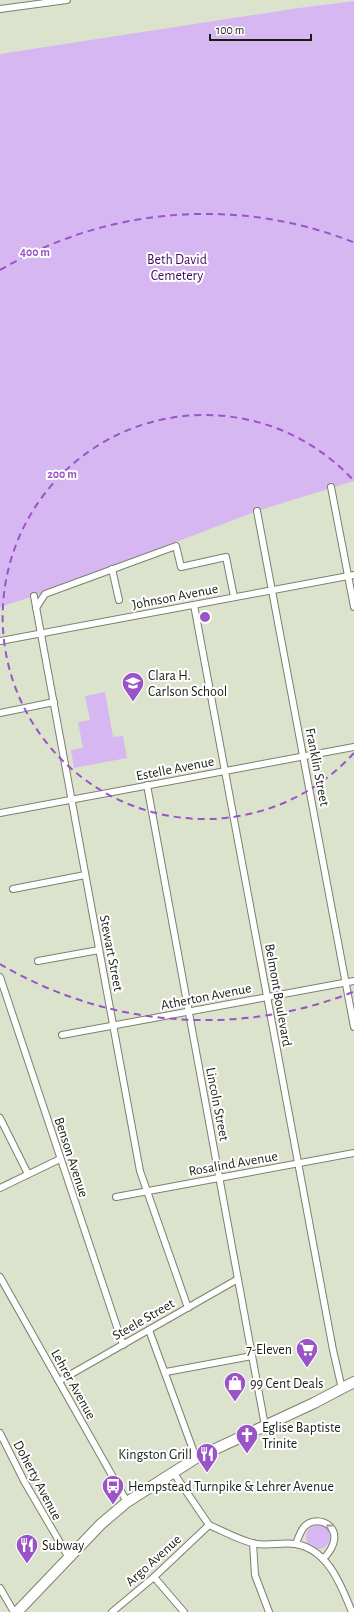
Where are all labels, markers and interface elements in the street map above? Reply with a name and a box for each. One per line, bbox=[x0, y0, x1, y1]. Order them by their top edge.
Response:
scale bar bbox=[210, 16, 311, 42]
text: 100 m bbox=[216, 24, 244, 36]
text: 400 m bbox=[20, 246, 50, 258]
park label: Beth David Cemetery bbox=[147, 253, 207, 283]
text: 200 m bbox=[47, 468, 77, 480]
street label: Johnson Avenue bbox=[131, 582, 220, 612]
centre of rings bbox=[198, 610, 212, 624]
place label: Clara H. Carlson School bbox=[148, 669, 227, 699]
school or university icon: Clara H. Carlson School bbox=[120, 670, 146, 703]
street label: Franklin Street bbox=[303, 727, 332, 808]
street label: Estelle Avenue bbox=[135, 755, 215, 783]
street label: Stewart Street bbox=[97, 914, 125, 993]
street label: Belmont Boulevard bbox=[262, 943, 294, 1048]
street label: Atherton Avenue bbox=[160, 981, 253, 1013]
street label: Lincoln Street bbox=[203, 1066, 231, 1143]
street label: Benson Avenue bbox=[52, 1116, 91, 1199]
street label: Rosalind Avenue bbox=[188, 1149, 279, 1179]
street label: Steele Street bbox=[110, 1296, 177, 1343]
supermarket icon: 7-Eleven bbox=[294, 1336, 320, 1369]
place label: 7-Eleven bbox=[246, 1343, 292, 1357]
street label: Lehrer Avenue bbox=[48, 1347, 98, 1422]
shop icon: 99 Cent Deals bbox=[222, 1370, 248, 1403]
place label: 99 Cent Deals bbox=[250, 1377, 324, 1391]
place label: Eglise Baptiste Trinite bbox=[262, 1421, 341, 1451]
church icon: Eglise Baptiste Trinite bbox=[234, 1422, 260, 1455]
street label: Doherty Avenue bbox=[10, 1438, 64, 1522]
restaurant icon: Kingston Grill bbox=[194, 1441, 220, 1474]
place label: Kingston Grill bbox=[118, 1448, 192, 1462]
bus stop icon: Hempstead Turnpike & Lehrer Avenue bbox=[100, 1473, 126, 1506]
place label: Hempstead Turnpike & Lehrer Avenue bbox=[128, 1480, 334, 1494]
one-way arrow bbox=[326, 1525, 334, 1532]
restaurant icon: Subway bbox=[14, 1532, 40, 1565]
street label: Argo Avenue bbox=[123, 1532, 184, 1589]
place label: Subway bbox=[42, 1539, 84, 1553]

